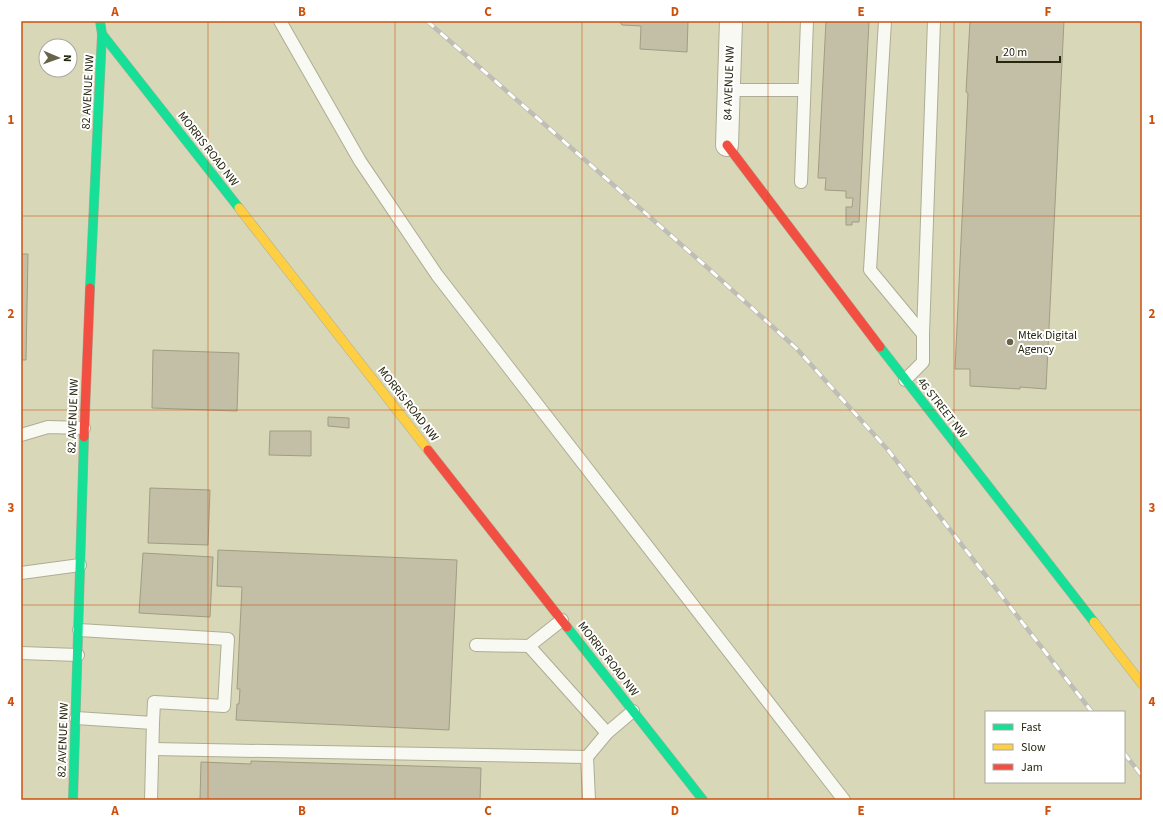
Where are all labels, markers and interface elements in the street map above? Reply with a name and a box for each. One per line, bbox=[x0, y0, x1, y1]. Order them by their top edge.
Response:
text: A bbox=[110, 3, 119, 21]
text: B bbox=[298, 3, 306, 21]
text: C bbox=[484, 3, 492, 21]
text: D bbox=[671, 3, 679, 21]
text: E bbox=[857, 3, 865, 21]
text: F bbox=[1045, 3, 1052, 21]
north arrow bbox=[38, 38, 78, 78]
scale bar bbox=[997, 38, 1060, 64]
text: 20 m bbox=[1003, 44, 1027, 61]
street label: 84 AVENUE NW bbox=[719, 45, 739, 121]
text: N bbox=[60, 54, 75, 62]
street label: 82 AVENUE NW bbox=[78, 54, 98, 130]
street label: MORRIS ROAD NW bbox=[173, 108, 243, 190]
text: 1 bbox=[8, 111, 15, 129]
text: 1 bbox=[1149, 111, 1156, 129]
text: 2 bbox=[8, 305, 15, 323]
text: 2 bbox=[1149, 305, 1156, 323]
place label: Mtek Digital Agency bbox=[1018, 327, 1077, 358]
marker: Mtek Digital Agency bbox=[1005, 337, 1015, 347]
street label: MORRIS ROAD NW bbox=[373, 363, 443, 445]
street label: 46 STREET NW bbox=[913, 374, 971, 442]
street label: 82 AVENUE NW bbox=[63, 378, 83, 454]
text: 3 bbox=[8, 499, 15, 517]
text: 3 bbox=[1149, 499, 1156, 517]
street label: MORRIS ROAD NW bbox=[573, 618, 643, 700]
text: 4 bbox=[8, 693, 15, 711]
text: 4 bbox=[1149, 693, 1156, 711]
street label: 82 AVENUE NW bbox=[53, 702, 73, 778]
legend bbox=[985, 711, 1125, 783]
text: Fast bbox=[1021, 719, 1041, 736]
text: Slow bbox=[1021, 739, 1046, 756]
text: Jam bbox=[1021, 759, 1043, 776]
text: A bbox=[110, 802, 119, 820]
text: B bbox=[298, 802, 306, 820]
text: C bbox=[484, 802, 492, 820]
text: D bbox=[671, 802, 679, 820]
text: E bbox=[857, 802, 865, 820]
text: F bbox=[1045, 802, 1052, 820]

